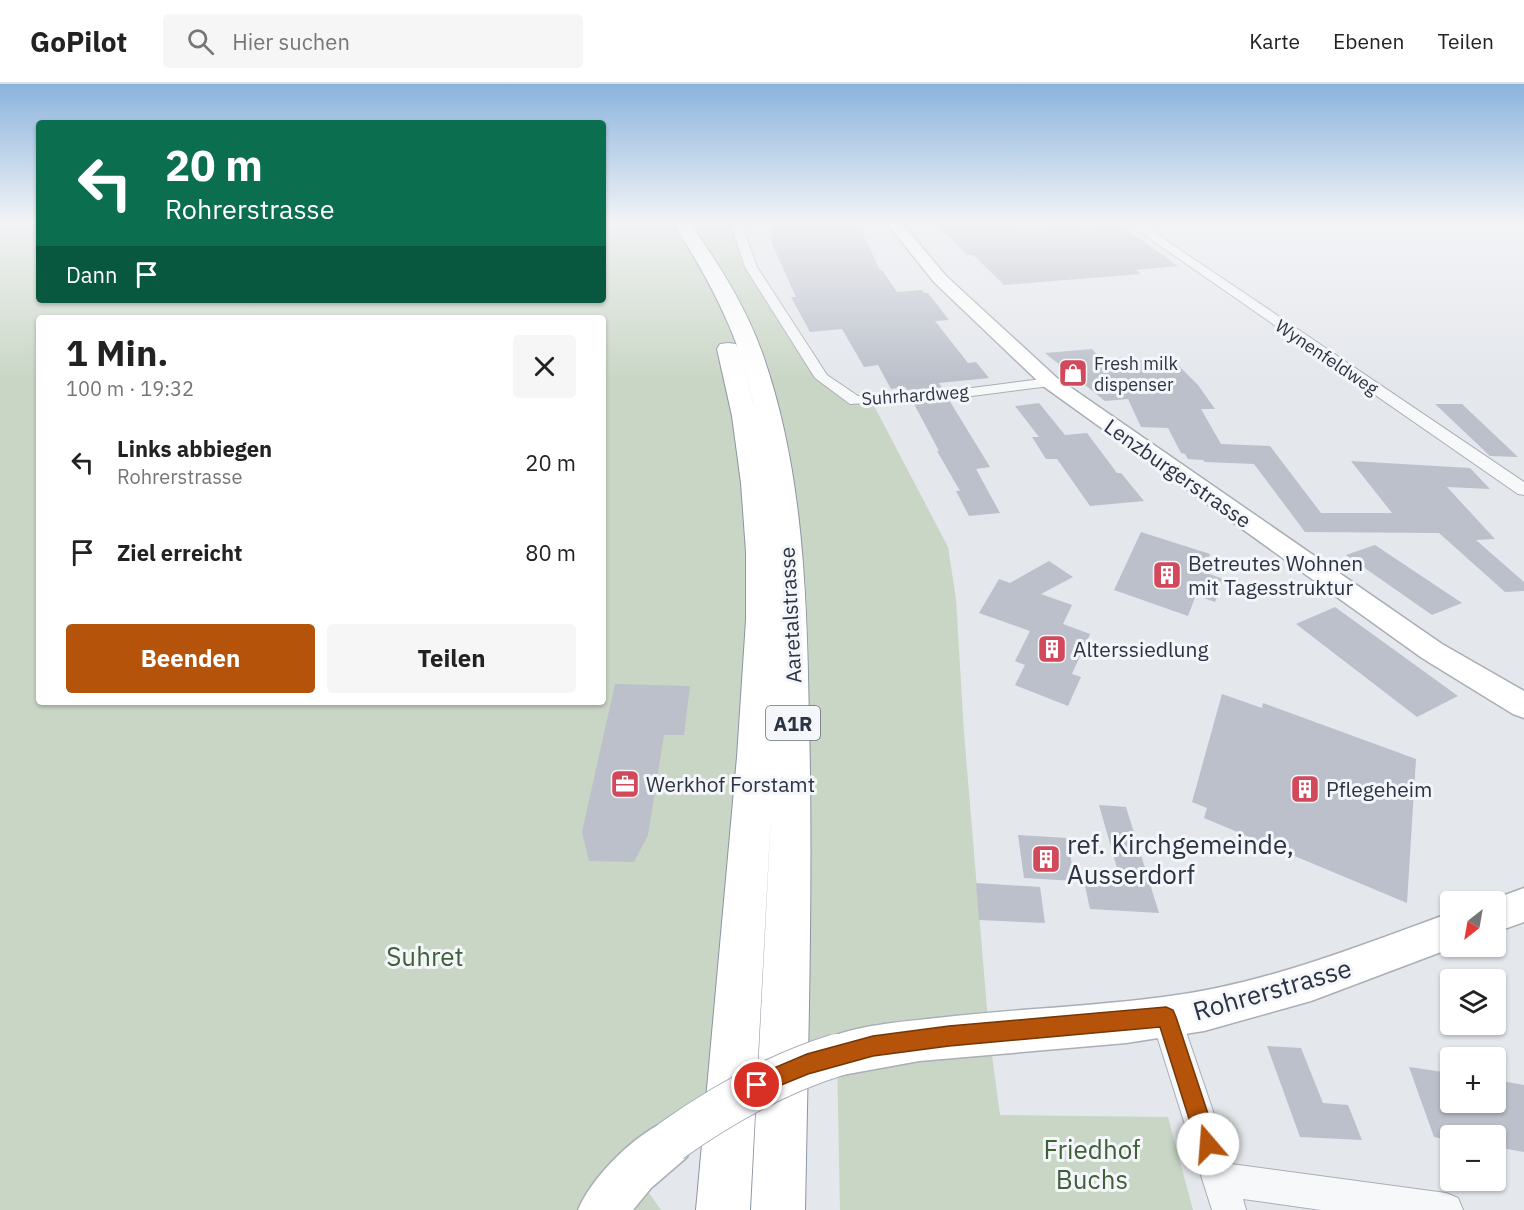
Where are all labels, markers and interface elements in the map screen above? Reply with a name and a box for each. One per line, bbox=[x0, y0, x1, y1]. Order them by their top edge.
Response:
search box bbox=[163, 14, 583, 68]
text: GoPilot bbox=[30, 23, 127, 60]
icon: search bbox=[184, 25, 217, 58]
text: Hier suchen bbox=[232, 27, 350, 56]
text: Karte bbox=[1249, 27, 1300, 55]
text: Ebenen bbox=[1333, 27, 1404, 55]
text: Teilen bbox=[1437, 27, 1494, 55]
text: 20 m bbox=[165, 138, 263, 193]
icon: left bbox=[66, 144, 144, 222]
text: Rohrerstrasse bbox=[165, 191, 334, 226]
icon: arrive bbox=[130, 258, 163, 291]
text: Dann bbox=[66, 260, 118, 289]
street label: Wynenfeldweg bbox=[1271, 314, 1383, 400]
text: 1 Min. bbox=[66, 329, 169, 376]
button: close bbox=[513, 335, 576, 398]
place label: Fresh milk dispenser bbox=[1094, 352, 1178, 396]
shop icon: Fresh milk dispenser bbox=[1057, 357, 1089, 389]
text: 100 m · 19:32 bbox=[66, 375, 194, 402]
street label: Suhrhardweg bbox=[861, 380, 970, 410]
street label: Lenzburgerstrasse bbox=[1099, 412, 1257, 534]
text: Links abbiegen bbox=[117, 434, 272, 463]
icon: left bbox=[66, 446, 99, 479]
text: 20 m bbox=[525, 448, 576, 477]
text: Rohrerstrasse bbox=[117, 463, 243, 490]
icon: arrive bbox=[66, 536, 99, 569]
text: Ziel erreicht bbox=[117, 538, 242, 567]
text: 80 m bbox=[525, 538, 576, 567]
street label: Aaretalstrasse bbox=[772, 546, 808, 684]
place label: Betreutes Wohnen mit Tagesstruktur bbox=[1188, 549, 1363, 601]
building icon: Betreutes Wohnen mit Tagesstruktur bbox=[1151, 559, 1183, 591]
button: Beenden bbox=[66, 624, 315, 693]
button: Teilen bbox=[327, 624, 576, 693]
building icon: Alterssiedlung bbox=[1036, 633, 1068, 665]
place label: Alterssiedlung bbox=[1073, 635, 1209, 663]
road number: A1R bbox=[766, 706, 820, 740]
office icon: Werkhof Forstamt bbox=[609, 768, 641, 800]
place label: Werkhof Forstamt bbox=[646, 770, 815, 798]
building icon: Pflegeheim bbox=[1289, 773, 1321, 805]
place label: Pflegeheim bbox=[1326, 775, 1432, 803]
place label: ref. Kirchgemeinde, Ausserdorf bbox=[1067, 827, 1294, 891]
building icon: ref. Kirchgemeinde, Ausserdorf bbox=[1030, 843, 1062, 875]
north arrow bbox=[1440, 891, 1506, 957]
map controls bbox=[1440, 891, 1506, 1191]
park label: Suhret bbox=[386, 939, 464, 973]
street label: Rohrerstrasse bbox=[1189, 950, 1355, 1028]
button: layers bbox=[1440, 969, 1506, 1035]
button: + bbox=[1440, 1047, 1506, 1113]
pin bbox=[731, 1059, 782, 1110]
icon: arrive bbox=[740, 1068, 773, 1101]
position arrow bbox=[1176, 1112, 1240, 1176]
button: − bbox=[1440, 1125, 1506, 1191]
park label: Friedhof Buchs bbox=[1043, 1132, 1141, 1196]

